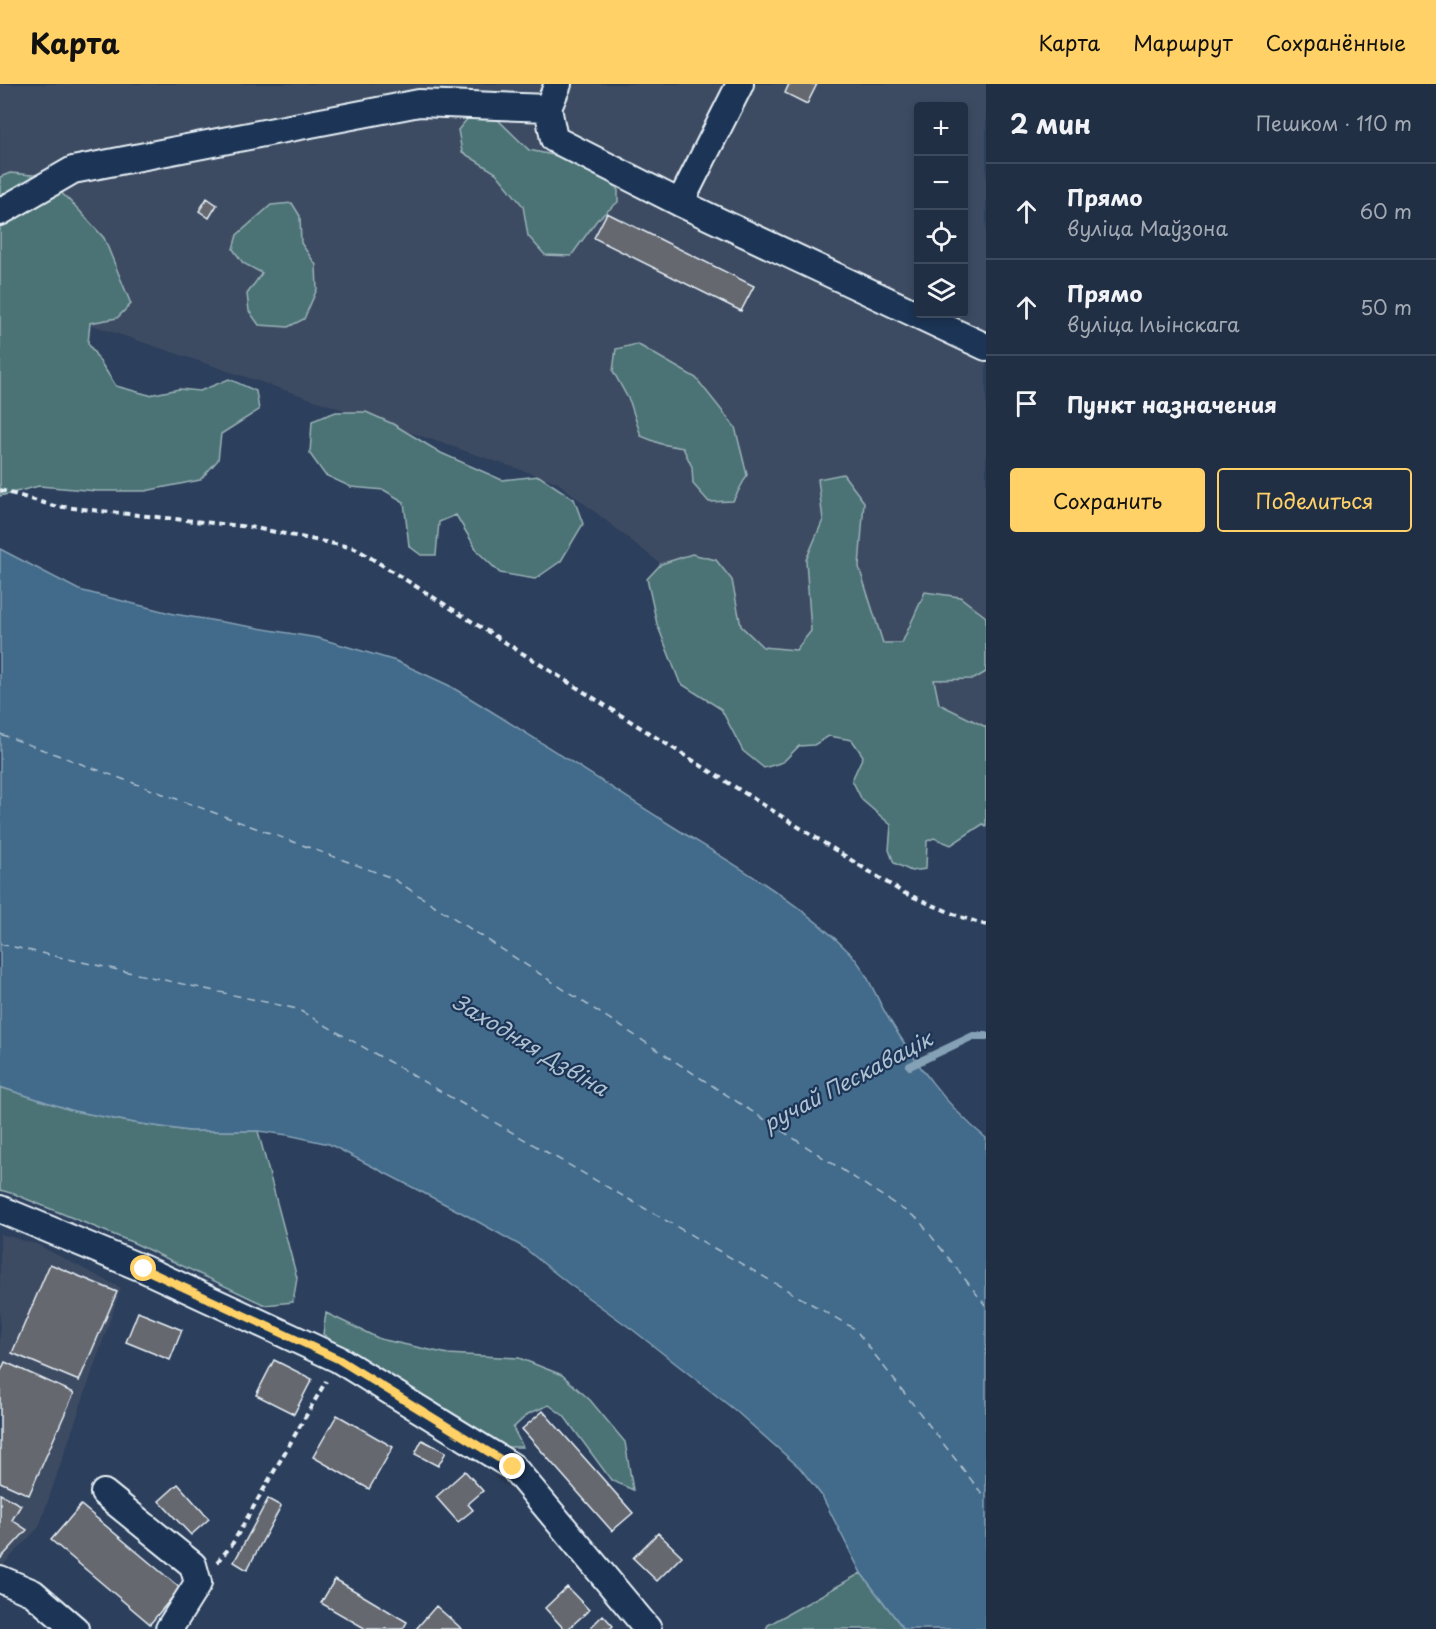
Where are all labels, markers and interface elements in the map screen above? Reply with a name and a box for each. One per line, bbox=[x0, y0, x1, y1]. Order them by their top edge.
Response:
text: Карта bbox=[30, 21, 120, 64]
text: Карта bbox=[1039, 26, 1100, 58]
text: Маршрут bbox=[1133, 26, 1233, 58]
text: Сохранённые bbox=[1266, 26, 1406, 58]
map controls bbox=[914, 102, 968, 318]
button: + bbox=[914, 102, 968, 156]
text: 2 мин bbox=[1010, 104, 1091, 143]
text: Пешком · 110 m bbox=[1256, 108, 1412, 138]
button: − bbox=[914, 156, 968, 210]
text: Прямо bbox=[1067, 180, 1142, 213]
icon: ahead bbox=[1010, 195, 1043, 228]
text: 60 m bbox=[1360, 196, 1412, 226]
button: locate bbox=[914, 210, 968, 264]
text: вуліца Маўзона bbox=[1067, 213, 1228, 243]
button: layers bbox=[914, 264, 968, 318]
text: Прямо bbox=[1067, 276, 1142, 309]
icon: ahead bbox=[1010, 291, 1043, 324]
text: 50 m bbox=[1360, 292, 1412, 322]
text: вуліца Ільінскага bbox=[1067, 309, 1240, 339]
icon: arrive bbox=[1010, 387, 1043, 420]
text: Пункт назначения bbox=[1067, 387, 1277, 420]
button: Сохранить bbox=[1010, 468, 1205, 532]
button: Поделиться bbox=[1217, 468, 1412, 532]
water label: Заходняя Дзвіна bbox=[447, 985, 616, 1104]
water label: ручай Пескавацік bbox=[757, 1021, 939, 1138]
route start bbox=[130, 1255, 156, 1281]
route end bbox=[499, 1453, 525, 1479]

